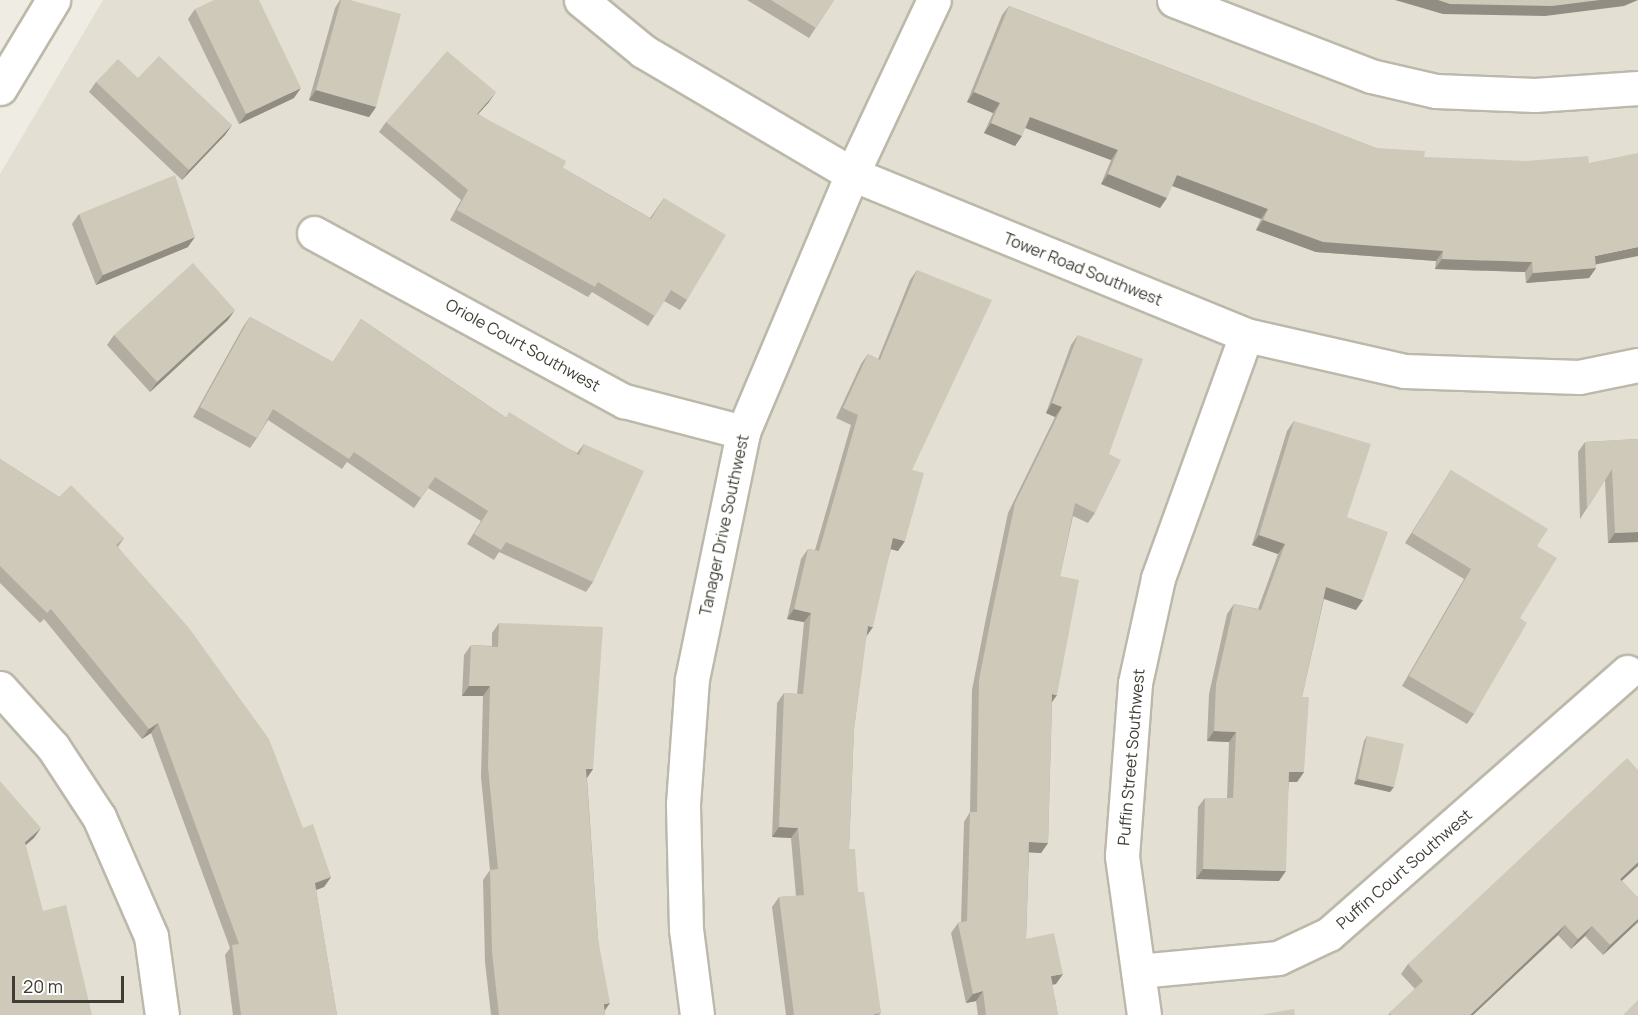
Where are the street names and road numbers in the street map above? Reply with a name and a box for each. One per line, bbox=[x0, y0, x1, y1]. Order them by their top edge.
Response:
street label: Tower Road Southwest bbox=[1001, 228, 1165, 310]
street label: Oriole Court Southwest bbox=[442, 295, 604, 395]
street label: Tanager Drive Southwest bbox=[695, 433, 753, 617]
street label: Puffin Street Southwest bbox=[1114, 668, 1148, 846]
street label: Puffin Court Southwest bbox=[1332, 805, 1476, 933]

